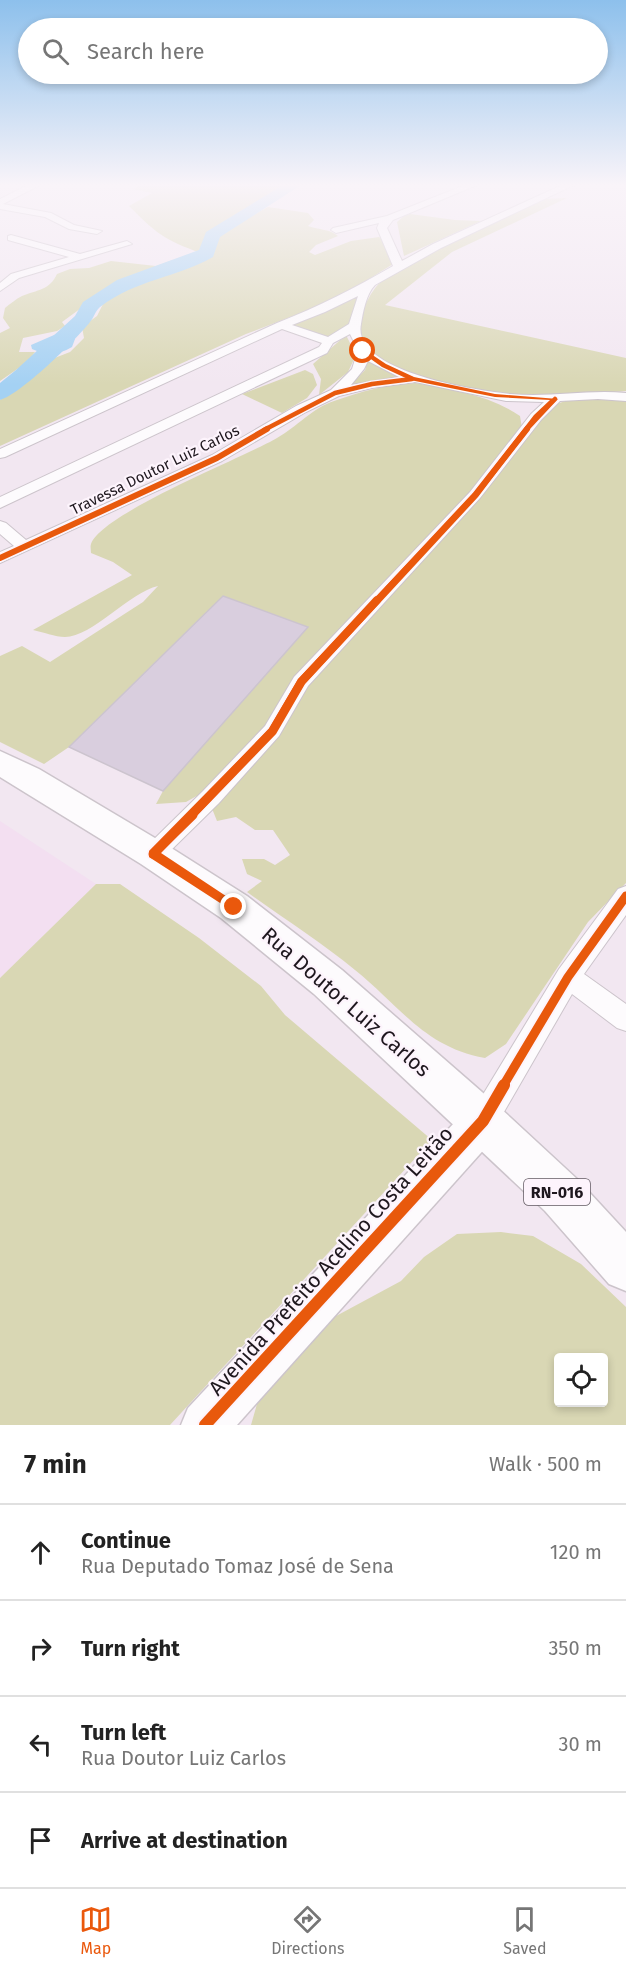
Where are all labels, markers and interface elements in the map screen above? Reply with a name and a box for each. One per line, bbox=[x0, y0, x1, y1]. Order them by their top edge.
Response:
search box bbox=[18, 18, 608, 84]
icon: search bbox=[39, 35, 72, 68]
text: Search here bbox=[87, 38, 205, 65]
route start bbox=[349, 337, 375, 363]
street label: Travessa Doutor Luiz Carlos bbox=[68, 421, 242, 519]
route end bbox=[220, 893, 246, 919]
street label: Rua Doutor Luiz Carlos bbox=[256, 922, 436, 1083]
street label: Avenida Prefeito Acelino Costa Leitão bbox=[203, 1121, 459, 1401]
road number: RN-016 bbox=[524, 1179, 590, 1205]
map controls bbox=[554, 1353, 608, 1407]
button: locate bbox=[554, 1353, 608, 1407]
text: 7 min bbox=[24, 1449, 87, 1480]
text: Walk · 500 m bbox=[489, 1452, 602, 1476]
text: Continue bbox=[81, 1527, 171, 1554]
icon: ahead bbox=[24, 1536, 57, 1569]
text: 120 m bbox=[550, 1540, 602, 1564]
text: Rua Deputado Tomaz José de Sena bbox=[81, 1554, 394, 1578]
icon: right bbox=[24, 1632, 57, 1665]
text: Turn right bbox=[81, 1635, 180, 1662]
text: 350 m bbox=[548, 1636, 602, 1660]
text: Turn left bbox=[81, 1719, 166, 1746]
icon: left bbox=[24, 1728, 57, 1761]
text: 30 m bbox=[558, 1732, 602, 1756]
text: Rua Doutor Luiz Carlos bbox=[81, 1746, 286, 1770]
icon: arrive bbox=[24, 1824, 57, 1857]
text: Arrive at destination bbox=[81, 1827, 288, 1854]
tab: Map bbox=[79, 1903, 112, 1958]
tab: Directions bbox=[271, 1903, 345, 1958]
tab: Saved bbox=[503, 1903, 547, 1958]

